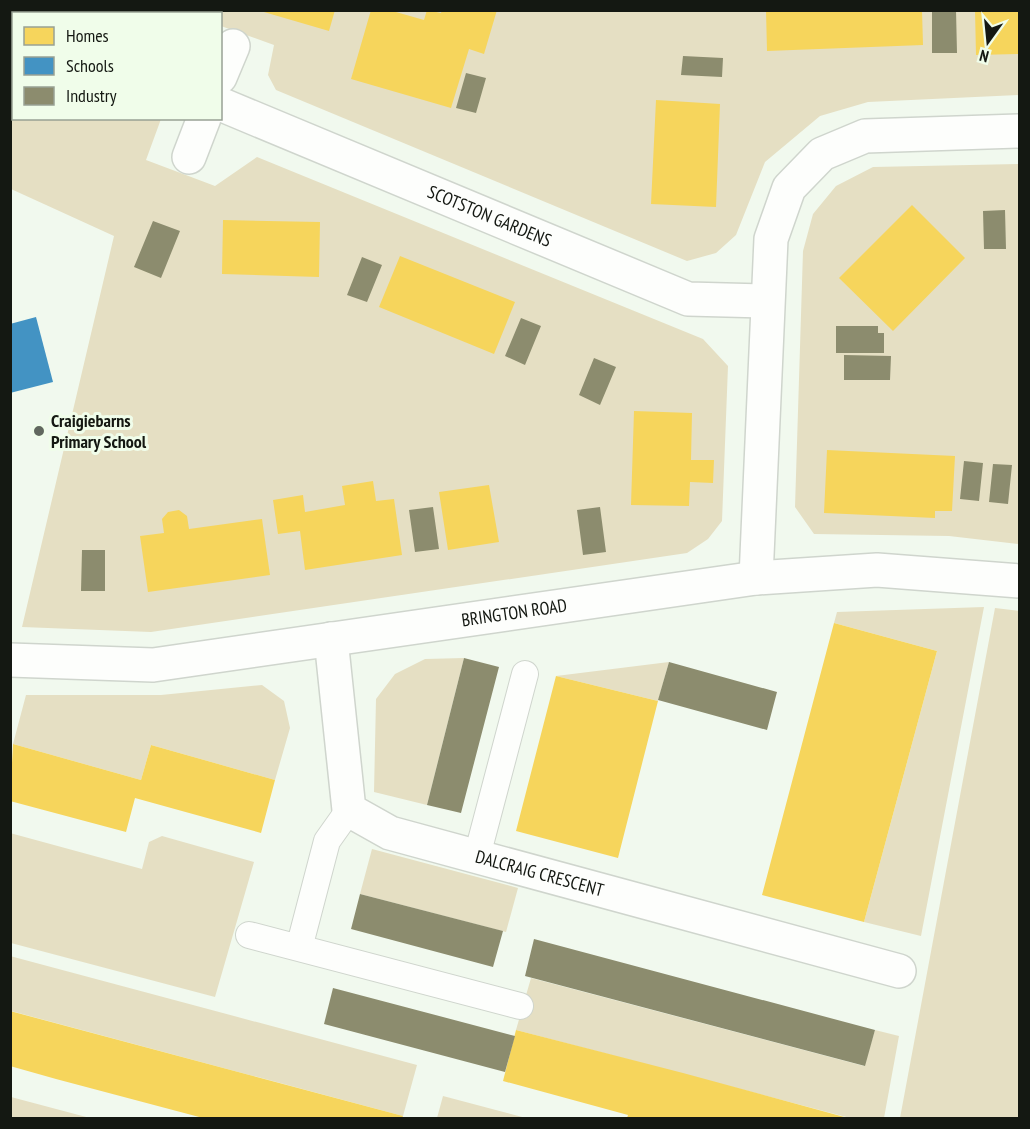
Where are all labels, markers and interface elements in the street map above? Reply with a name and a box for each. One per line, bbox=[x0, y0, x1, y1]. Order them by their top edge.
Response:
legend bbox=[12, 12, 222, 120]
north arrow bbox=[958, 12, 1018, 72]
text: Homes bbox=[66, 24, 109, 47]
text: N bbox=[977, 46, 991, 67]
text: Schools bbox=[66, 54, 114, 77]
text: Industry bbox=[66, 84, 117, 107]
street label: SCOTSTON GARDENS bbox=[424, 180, 555, 252]
place label: Craigiebarns Primary School bbox=[51, 409, 147, 453]
marker: Craigiebarns Primary School bbox=[32, 424, 46, 438]
street label: BRINGTON ROAD bbox=[460, 593, 568, 631]
street label: DALCRAIG CRESCENT bbox=[473, 845, 606, 901]

